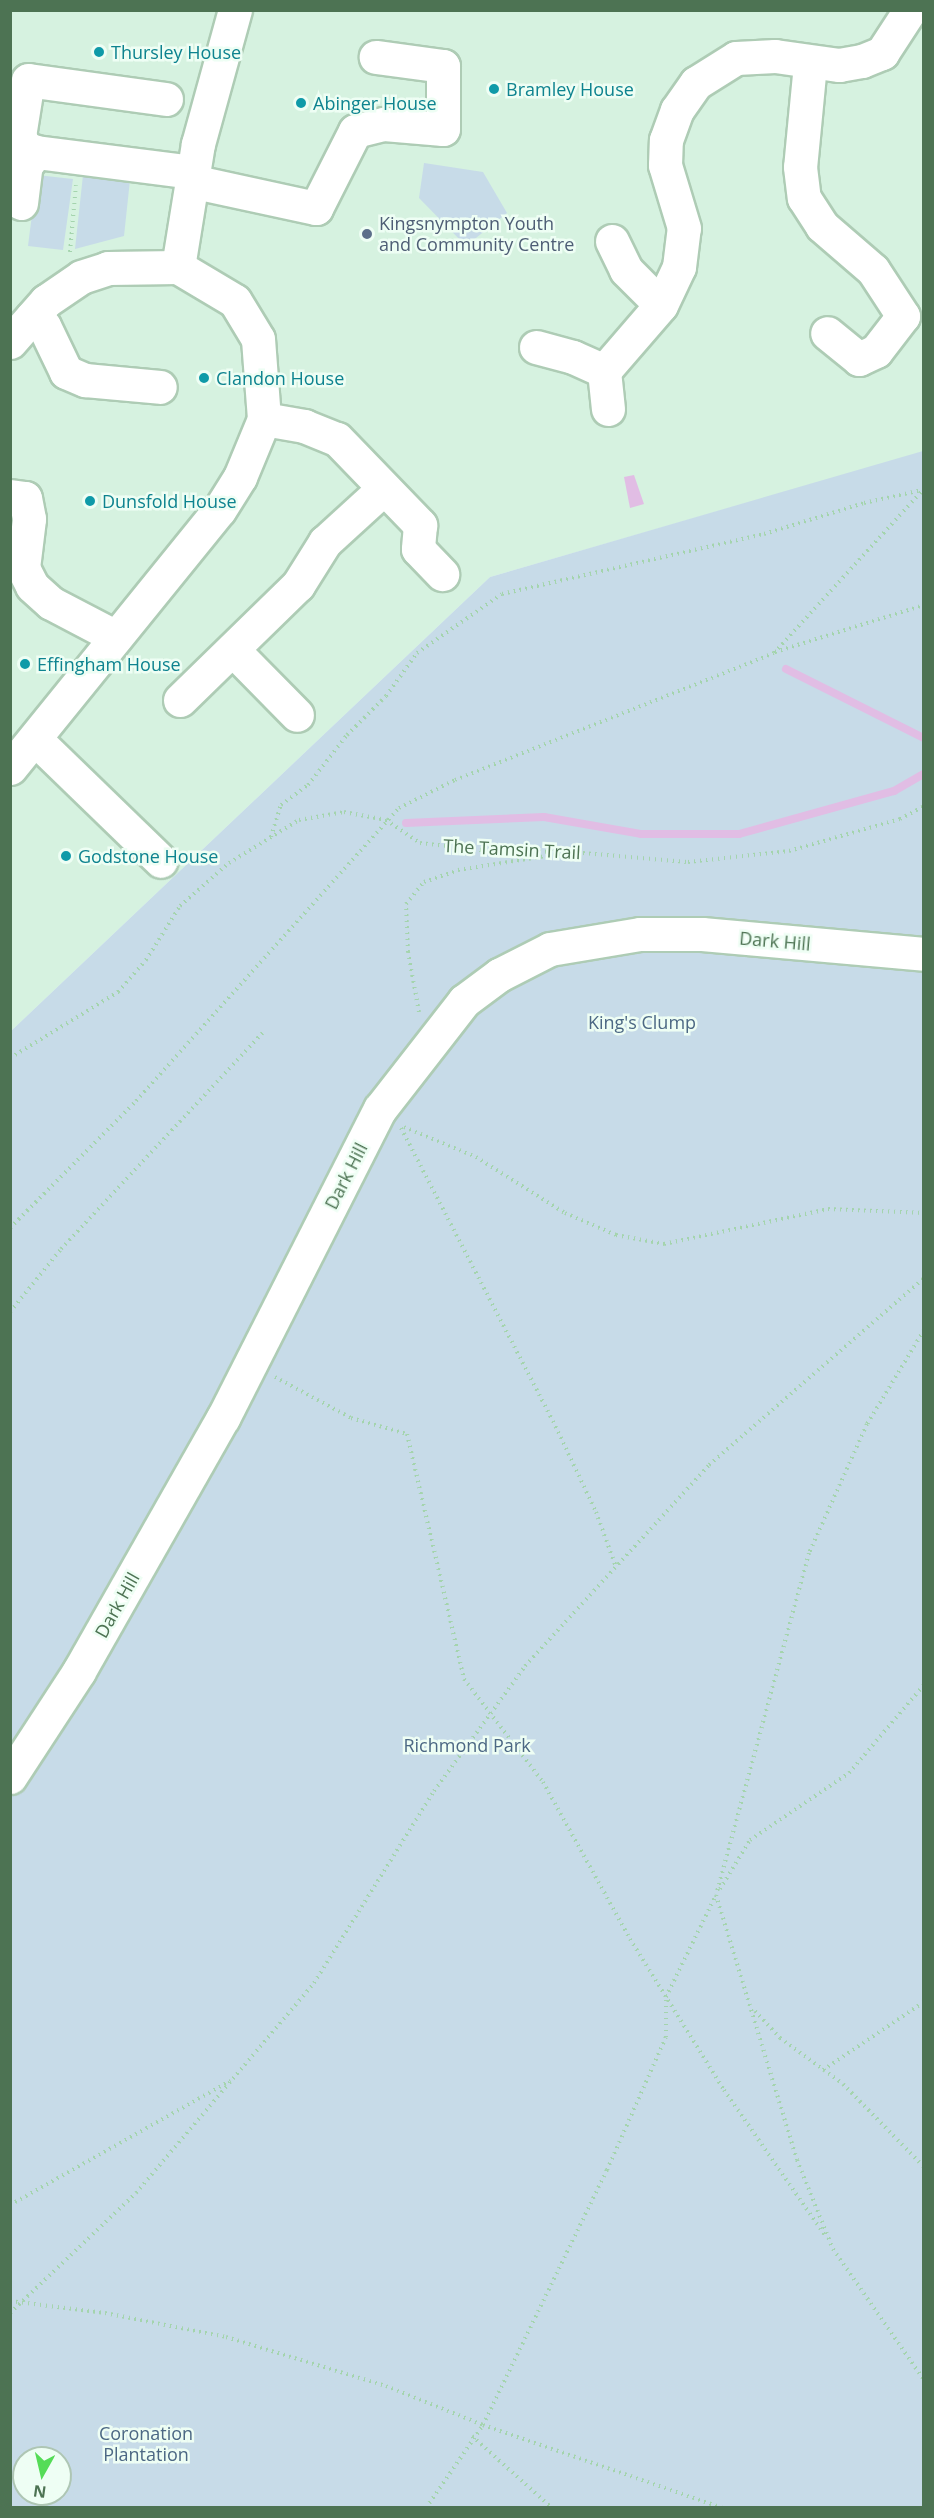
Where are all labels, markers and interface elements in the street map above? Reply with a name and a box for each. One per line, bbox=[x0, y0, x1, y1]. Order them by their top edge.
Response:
place label: Thursley House bbox=[111, 41, 241, 63]
marker: Thursley House bbox=[92, 45, 106, 59]
place label: Bramley House bbox=[506, 78, 634, 100]
marker: Bramley House bbox=[487, 82, 501, 96]
place label: Abinger House bbox=[313, 92, 437, 114]
marker: Abinger House bbox=[294, 96, 308, 110]
place label: Kingsnympton Youth and Community Centre bbox=[379, 213, 574, 256]
marker: Kingsnympton Youth and Community Centre bbox=[360, 227, 374, 241]
place label: Clandon House bbox=[216, 367, 344, 389]
marker: Clandon House bbox=[197, 371, 211, 385]
place label: Dunsfold House bbox=[102, 490, 237, 512]
marker: Dunsfold House bbox=[83, 494, 97, 508]
place label: Effingham House bbox=[37, 653, 181, 675]
marker: Effingham House bbox=[18, 657, 32, 671]
street label: The Tamsin Trail bbox=[443, 835, 581, 863]
place label: Godstone House bbox=[78, 845, 218, 867]
marker: Godstone House bbox=[59, 849, 73, 863]
street label: Dark Hill bbox=[738, 927, 812, 955]
park label: King's Clump bbox=[588, 1011, 696, 1033]
street label: Dark Hill bbox=[320, 1139, 372, 1213]
street label: Dark Hill bbox=[90, 1569, 144, 1641]
park label: Richmond Park bbox=[403, 1734, 531, 1756]
park label: Coronation Plantation bbox=[99, 2423, 193, 2466]
north arrow bbox=[12, 2446, 72, 2506]
text: N bbox=[32, 2480, 48, 2504]

